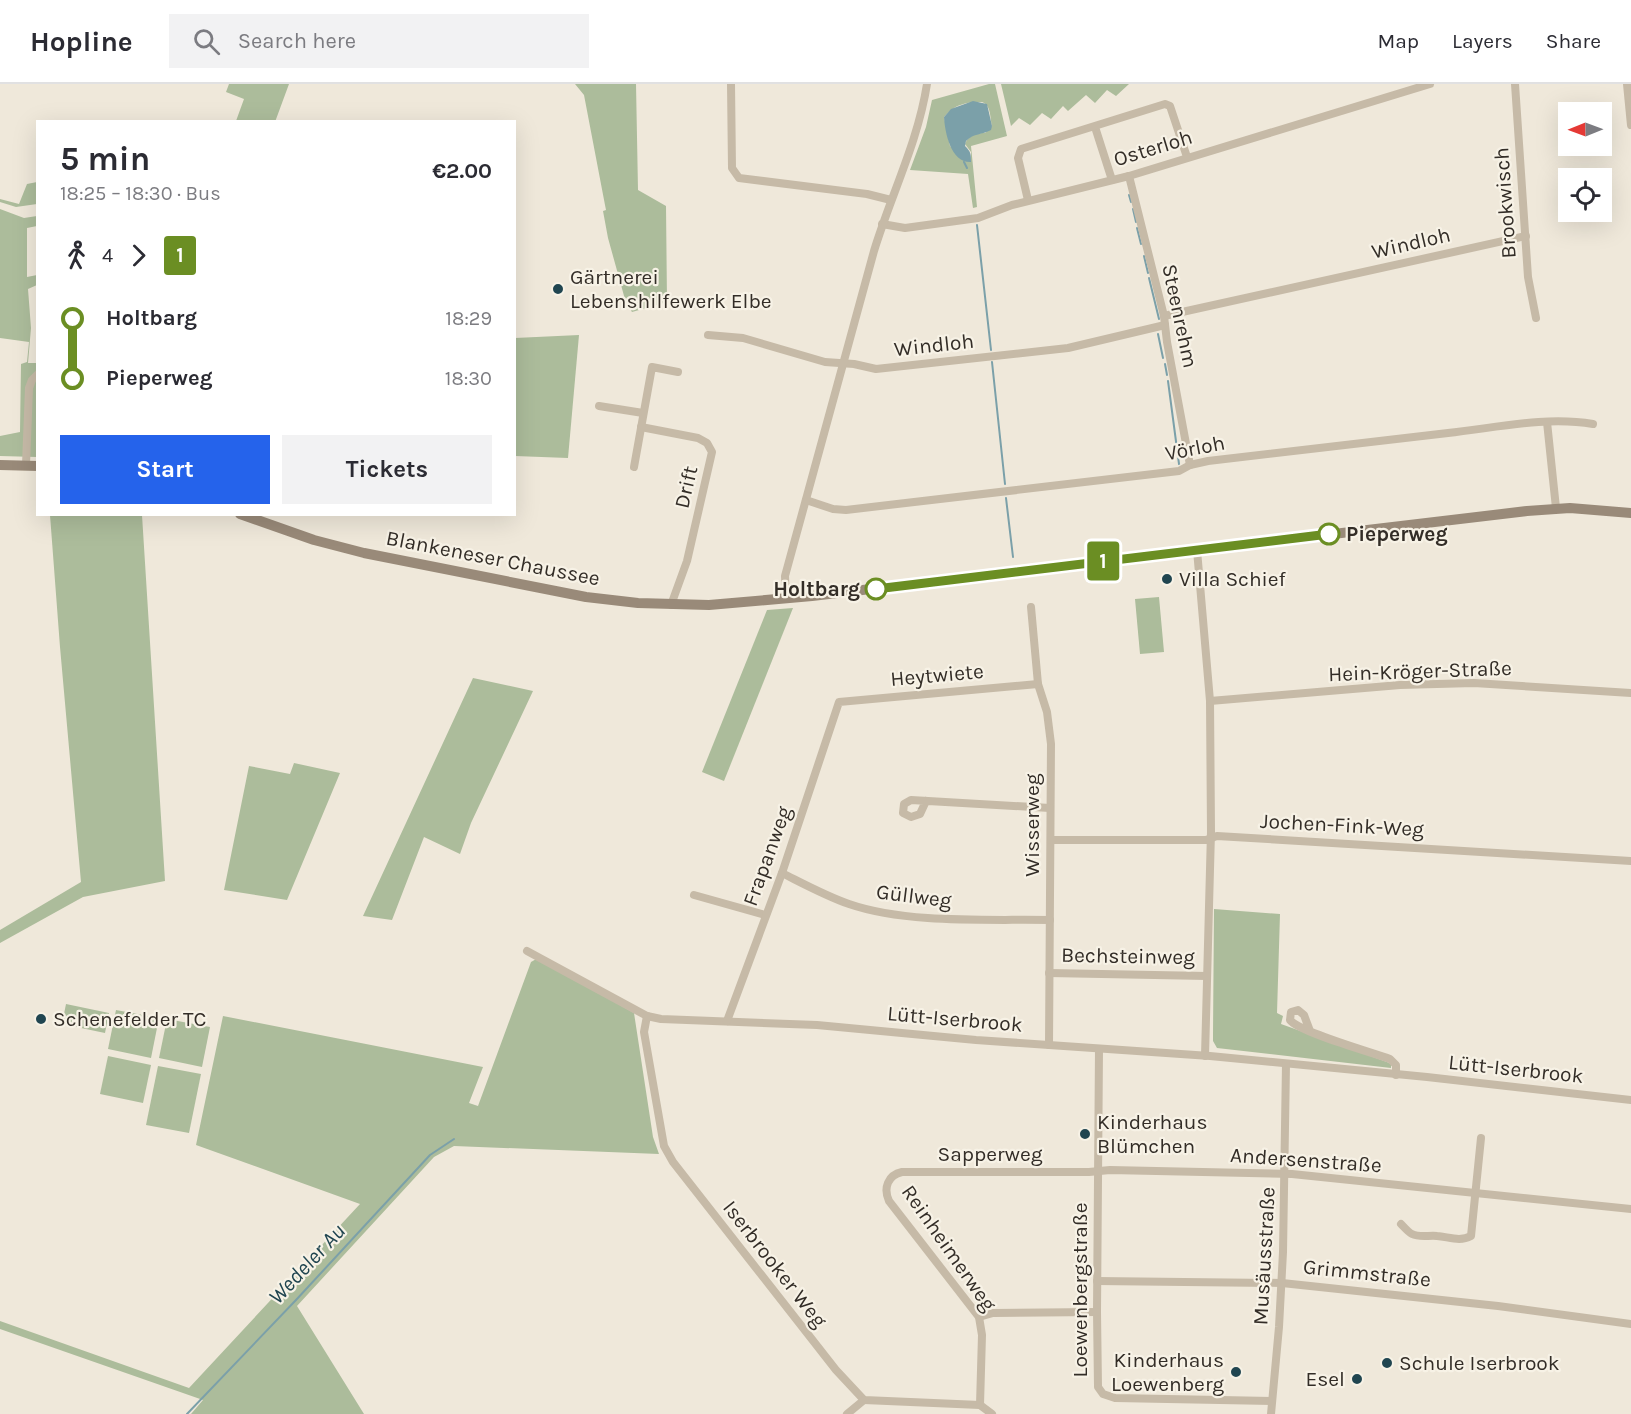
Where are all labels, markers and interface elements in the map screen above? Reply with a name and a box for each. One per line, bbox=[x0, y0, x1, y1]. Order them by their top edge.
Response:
search box bbox=[169, 14, 589, 68]
text: Hopline bbox=[30, 25, 133, 58]
icon: search bbox=[190, 25, 223, 58]
text: Search here bbox=[238, 28, 356, 54]
text: Map bbox=[1377, 29, 1419, 53]
text: Layers bbox=[1452, 29, 1513, 53]
text: Share bbox=[1546, 29, 1601, 53]
north arrow bbox=[1558, 102, 1612, 156]
map controls bbox=[1558, 102, 1612, 222]
street label: Osterloh bbox=[1111, 125, 1195, 171]
text: 5 min bbox=[60, 140, 150, 178]
street label: Brookwisch bbox=[1489, 147, 1521, 259]
text: €2.00 bbox=[432, 158, 492, 184]
button: locate bbox=[1558, 168, 1612, 222]
text: 18:25 – 18:30 · Bus bbox=[60, 182, 221, 205]
street label: Windloh bbox=[1369, 222, 1453, 264]
icon: walk bbox=[60, 239, 93, 272]
icon: forward bbox=[122, 239, 155, 272]
text: 1 bbox=[176, 243, 184, 267]
text: 4 bbox=[102, 244, 113, 267]
street label: Steenrehm bbox=[1157, 262, 1203, 370]
place label: Gärtnerei Lebenshilfewerk Elbe bbox=[570, 265, 772, 313]
marker: Gärtnerei Lebenshilfewerk Elbe bbox=[551, 282, 565, 296]
text: Holtbarg bbox=[106, 305, 197, 331]
text: 18:29 bbox=[445, 307, 492, 330]
street label: Windloh bbox=[893, 329, 975, 361]
text: Pieperweg bbox=[106, 365, 213, 391]
text: 18:30 bbox=[445, 367, 492, 390]
street label: Vörloh bbox=[1163, 430, 1227, 466]
button: Start bbox=[60, 435, 270, 504]
button: Tickets bbox=[282, 435, 492, 504]
street label: Drift bbox=[669, 463, 703, 511]
place label: Pieperweg bbox=[1346, 522, 1448, 546]
marker: Pieperweg bbox=[1318, 523, 1340, 545]
street label: Blankeneser Chaussee bbox=[384, 526, 602, 590]
line badge: 1 bbox=[1084, 542, 1122, 580]
text: 1 bbox=[1099, 549, 1107, 573]
place label: Villa Schief bbox=[1179, 567, 1287, 591]
marker: Villa Schief bbox=[1160, 572, 1174, 586]
place label: Holtbarg bbox=[773, 577, 860, 601]
marker: Holtbarg bbox=[865, 578, 887, 600]
street label: Hein-Kröger-Straße bbox=[1328, 656, 1512, 686]
street label: Heytwiete bbox=[889, 659, 985, 691]
street label: Wisserweg bbox=[1020, 773, 1044, 877]
street label: Frapanweg bbox=[738, 803, 796, 909]
street label: Jochen-Fink-Weg bbox=[1259, 809, 1425, 841]
street label: Güllweg bbox=[875, 879, 953, 913]
street label: Bechsteinweg bbox=[1061, 943, 1195, 969]
street label: Lütt-Iserbrook bbox=[886, 1001, 1024, 1037]
place label: Schenefelder TC bbox=[53, 1007, 207, 1031]
marker: Schenefelder TC bbox=[34, 1012, 48, 1026]
street label: Lütt-Iserbrook bbox=[1447, 1050, 1585, 1088]
place label: Kinderhaus Blümchen bbox=[1097, 1110, 1208, 1158]
marker: Kinderhaus Blümchen bbox=[1078, 1127, 1092, 1141]
street label: Sapperweg bbox=[937, 1142, 1043, 1166]
street label: Andersenstraße bbox=[1229, 1143, 1383, 1177]
street label: Reinheimerweg bbox=[897, 1180, 1001, 1316]
street label: Musäusstraße bbox=[1248, 1186, 1280, 1326]
street label: Iserbrooker Weg bbox=[718, 1196, 832, 1332]
street label: Loewenbergstraße bbox=[1068, 1203, 1092, 1377]
water label: Wedeler Au bbox=[263, 1218, 351, 1310]
street label: Grimmstraße bbox=[1302, 1254, 1432, 1292]
place label: Kinderhaus Loewenberg bbox=[1111, 1348, 1224, 1396]
place label: Schule Iserbrook bbox=[1399, 1351, 1560, 1375]
marker: Schule Iserbrook bbox=[1380, 1356, 1394, 1370]
marker: Kinderhaus Loewenberg bbox=[1229, 1365, 1243, 1379]
place label: Esel bbox=[1305, 1367, 1345, 1391]
marker: Esel bbox=[1350, 1372, 1364, 1386]

